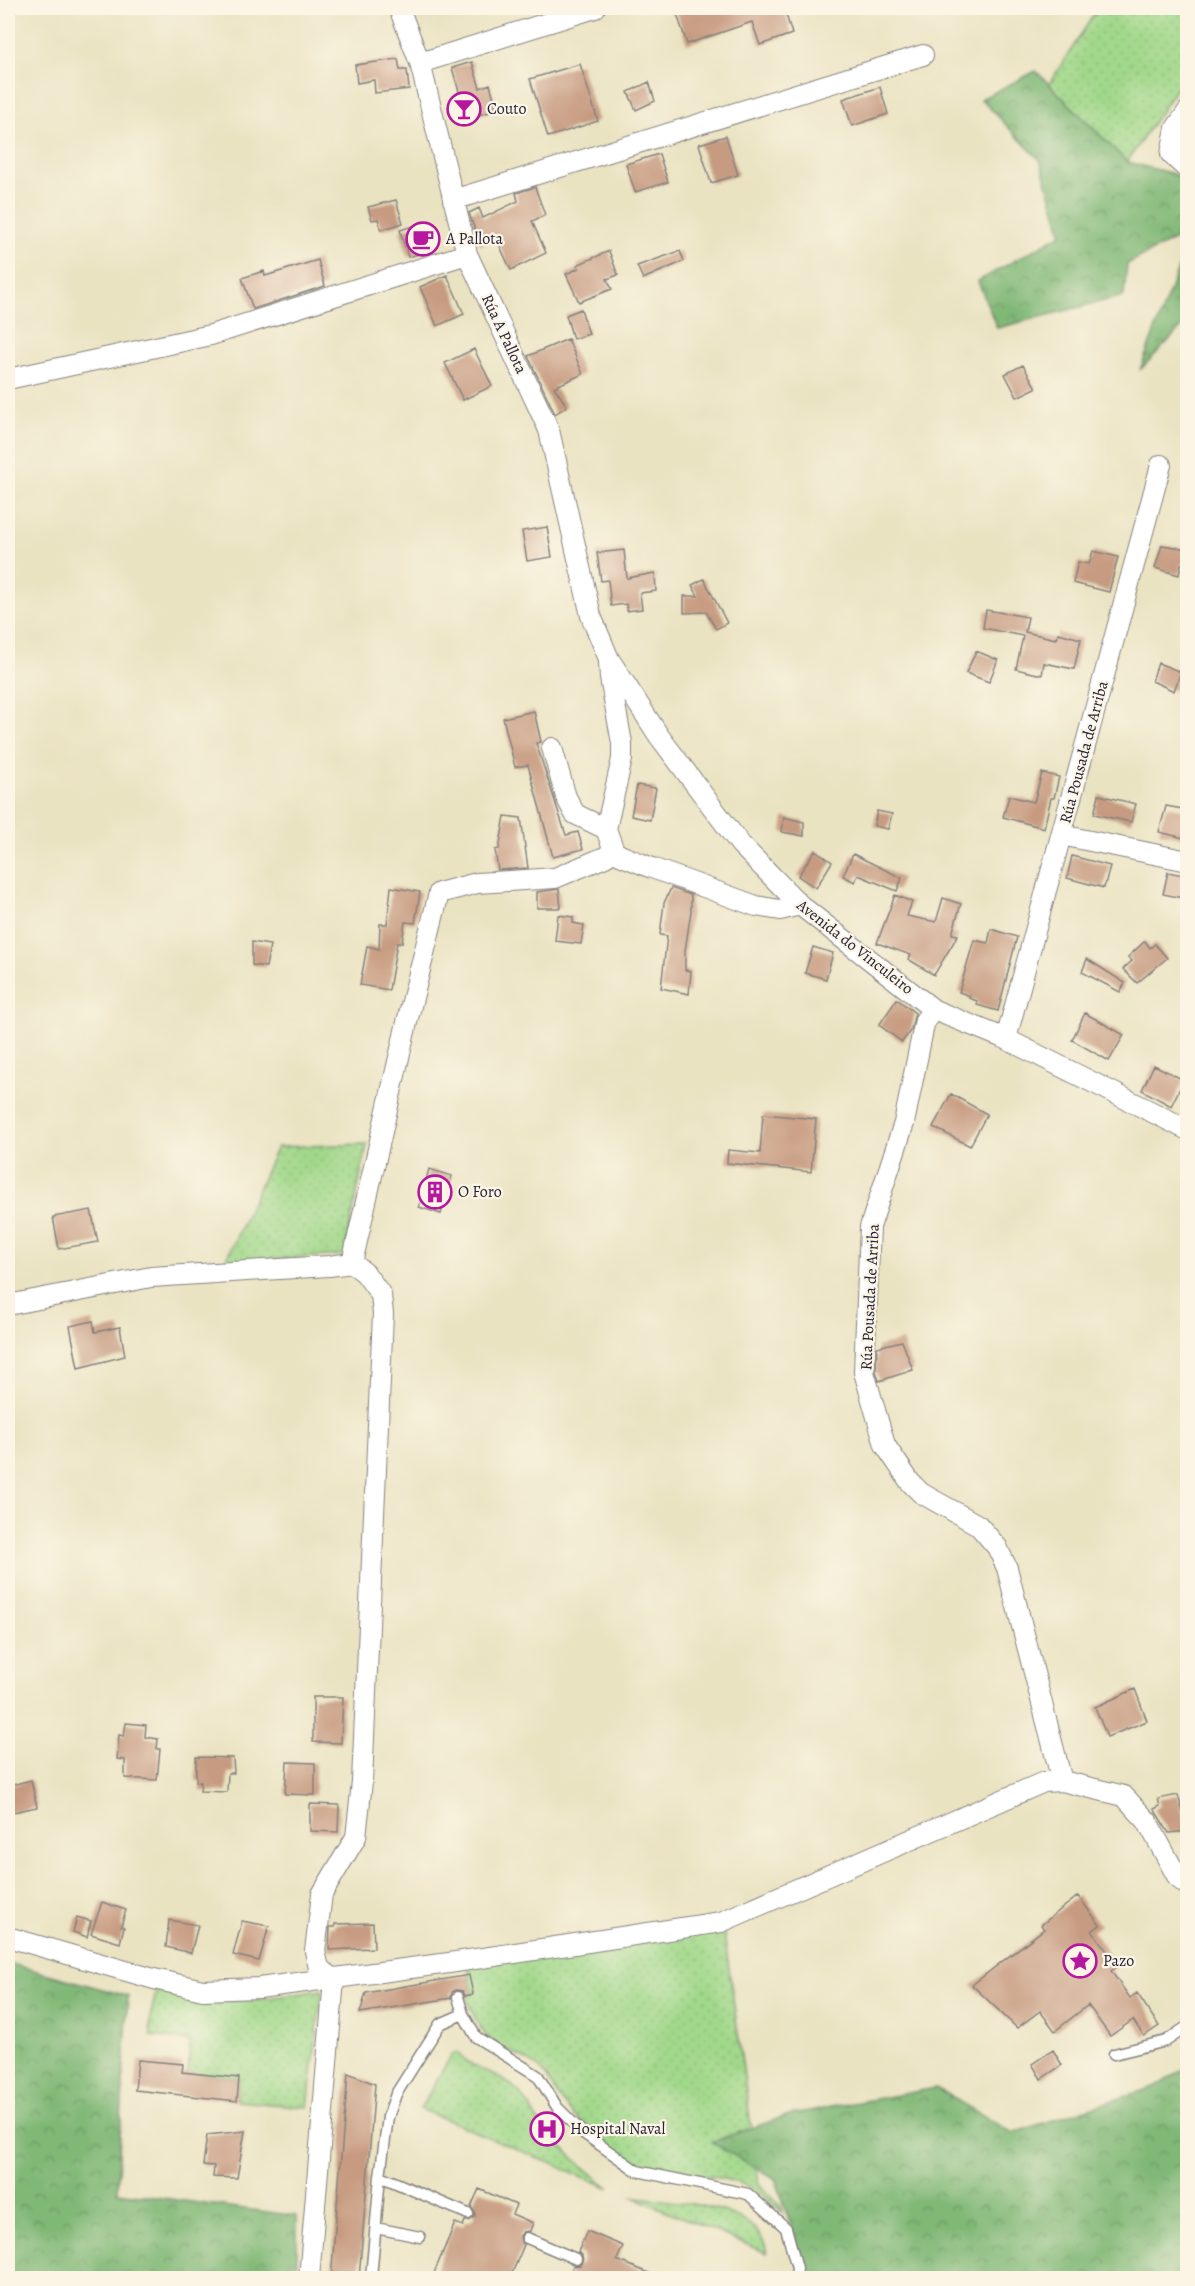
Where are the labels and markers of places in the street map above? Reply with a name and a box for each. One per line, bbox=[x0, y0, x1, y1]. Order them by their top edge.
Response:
bar icon: Couto bbox=[446, 91, 482, 127]
place label: Couto bbox=[487, 98, 527, 120]
cafe icon: A Pallota bbox=[405, 221, 441, 257]
place label: A Pallota bbox=[445, 228, 504, 250]
building icon: O Foro bbox=[417, 1174, 453, 1210]
place label: O Foro bbox=[458, 1181, 502, 1203]
place icon: Pazo bbox=[1062, 1943, 1098, 1979]
place label: Pazo bbox=[1103, 1950, 1134, 1972]
hospital icon: Hospital Naval bbox=[529, 2111, 565, 2147]
place label: Hospital Naval bbox=[570, 2118, 666, 2140]

